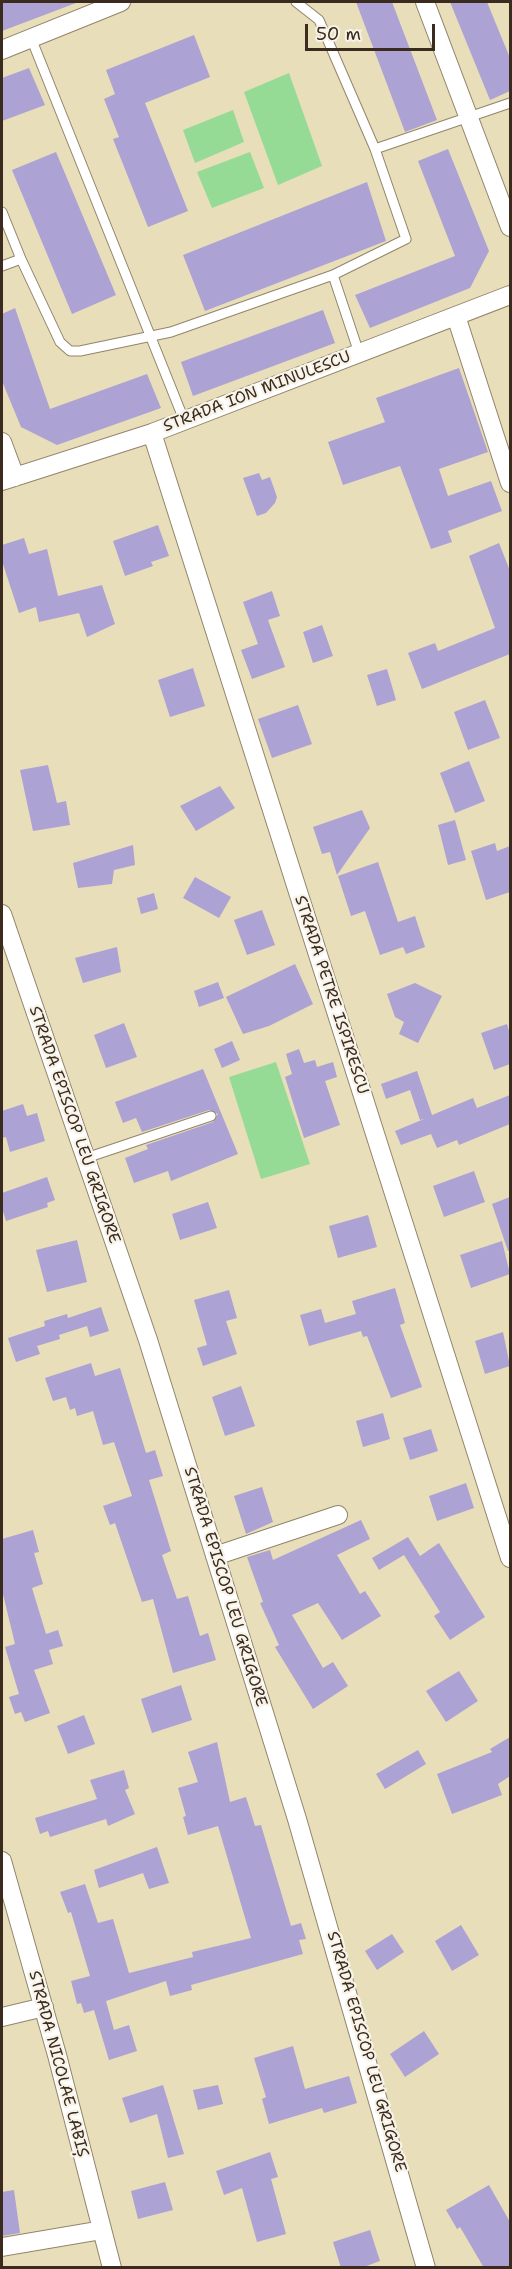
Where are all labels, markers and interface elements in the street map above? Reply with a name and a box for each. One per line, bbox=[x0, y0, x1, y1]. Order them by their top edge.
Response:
scale bar bbox=[308, 12, 438, 50]
text: 50 m bbox=[316, 22, 361, 46]
street label: STRADA ION MINULESCU bbox=[161, 347, 353, 437]
street label: STRADA PETRE ISPIRESCU bbox=[290, 893, 372, 1097]
street label: STRADA EPISCOP LEU GRIGORE bbox=[24, 1004, 124, 1246]
street label: STRADA EPISCOP LEU GRIGORE bbox=[179, 1465, 271, 1709]
street label: STRADA EPISCOP LEU GRIGORE bbox=[322, 1929, 410, 2175]
street label: STRADA NICOLAE LABIȘ bbox=[24, 1969, 92, 2159]

